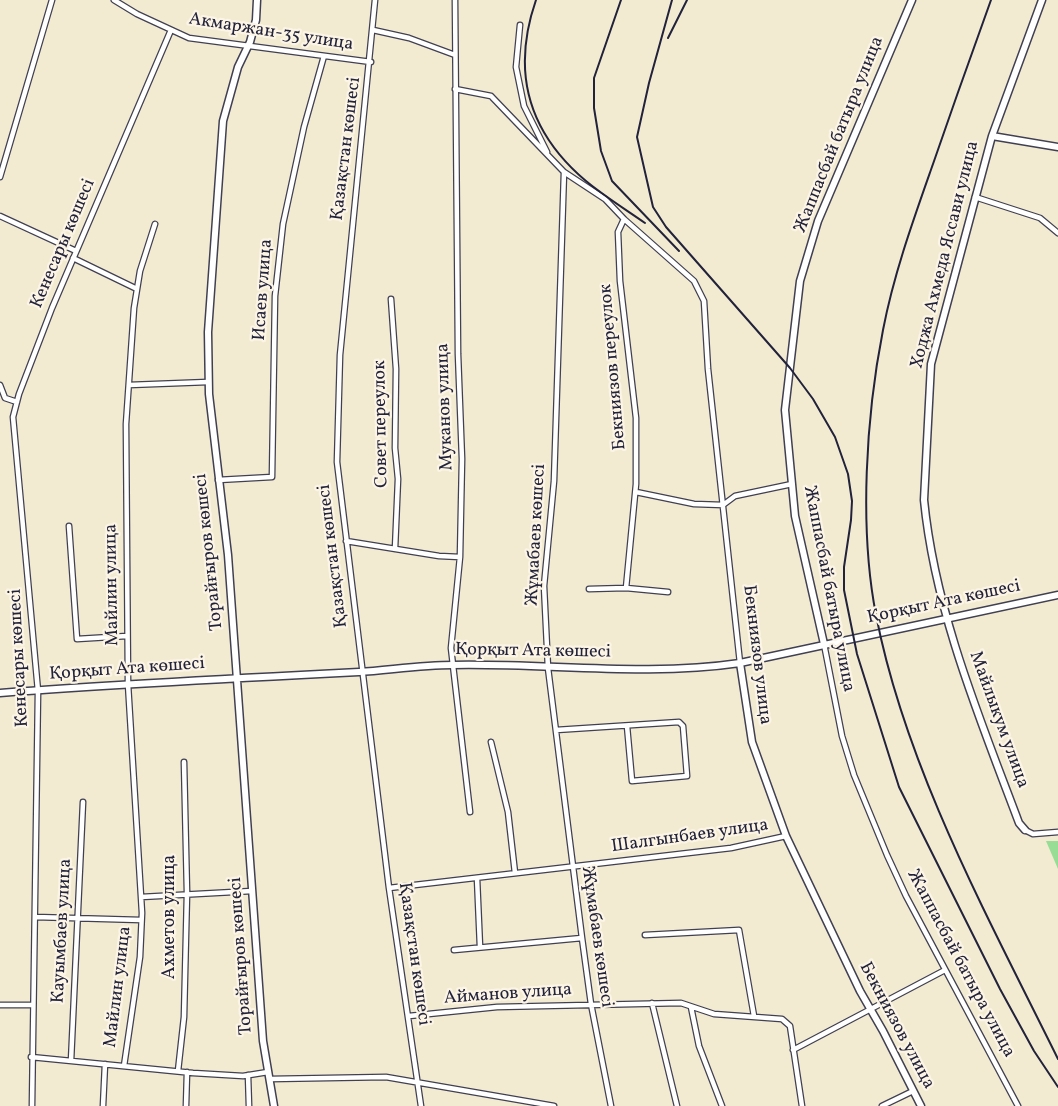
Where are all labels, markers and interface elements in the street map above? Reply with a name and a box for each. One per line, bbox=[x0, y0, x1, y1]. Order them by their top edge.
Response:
street label: Акмаржан-35 улица bbox=[187, 9, 355, 57]
street label: Жаппасбай батыра улица bbox=[791, 34, 889, 236]
street label: Қазақстан көшесі bbox=[327, 76, 367, 222]
street label: Ходжа Ахмеда Яссави улица bbox=[907, 139, 985, 371]
street label: Кенесары көшесі bbox=[27, 176, 101, 312]
street label: Исаев улица bbox=[250, 238, 278, 342]
street label: Бекниязов переулок bbox=[596, 283, 632, 451]
street label: Муканов улица bbox=[433, 343, 459, 471]
street label: Совет переулок bbox=[370, 360, 394, 488]
street label: Жұмабаев көшесі bbox=[522, 463, 552, 607]
street label: Торайғыров көшесі bbox=[191, 472, 229, 632]
street label: Қазақстан көшесі bbox=[314, 483, 354, 629]
street label: Жаппасбай батыра улица bbox=[797, 484, 859, 694]
street label: Майлин улица bbox=[101, 524, 125, 646]
street label: Қорқыт Ата көшесі bbox=[865, 576, 1023, 630]
street label: Бекниязов улица bbox=[737, 584, 775, 726]
street label: Кенесары көшесі bbox=[6, 588, 34, 728]
street label: Қорқыт Ата көшесі bbox=[455, 640, 611, 664]
street label: Майлыкум улица bbox=[963, 649, 1033, 791]
street label: Қорқыт Ата көшесі bbox=[48, 654, 206, 686]
street label: Шалгынбаев улица bbox=[610, 815, 770, 859]
street label: Ахметов улица bbox=[160, 855, 182, 979]
street label: Кауымбаев улица bbox=[48, 858, 78, 1004]
street label: Жұмабаев көшесі bbox=[575, 865, 617, 1009]
street label: Жаппасбай батыра улица bbox=[901, 866, 1019, 1062]
street label: Торайғыров көшесі bbox=[226, 876, 258, 1036]
street label: Қазақстан көшесі bbox=[392, 881, 434, 1027]
street label: Майлин улица bbox=[101, 925, 137, 1049]
street label: Бекниязов улица bbox=[853, 959, 939, 1093]
street label: Айманов улица bbox=[443, 980, 573, 1010]

